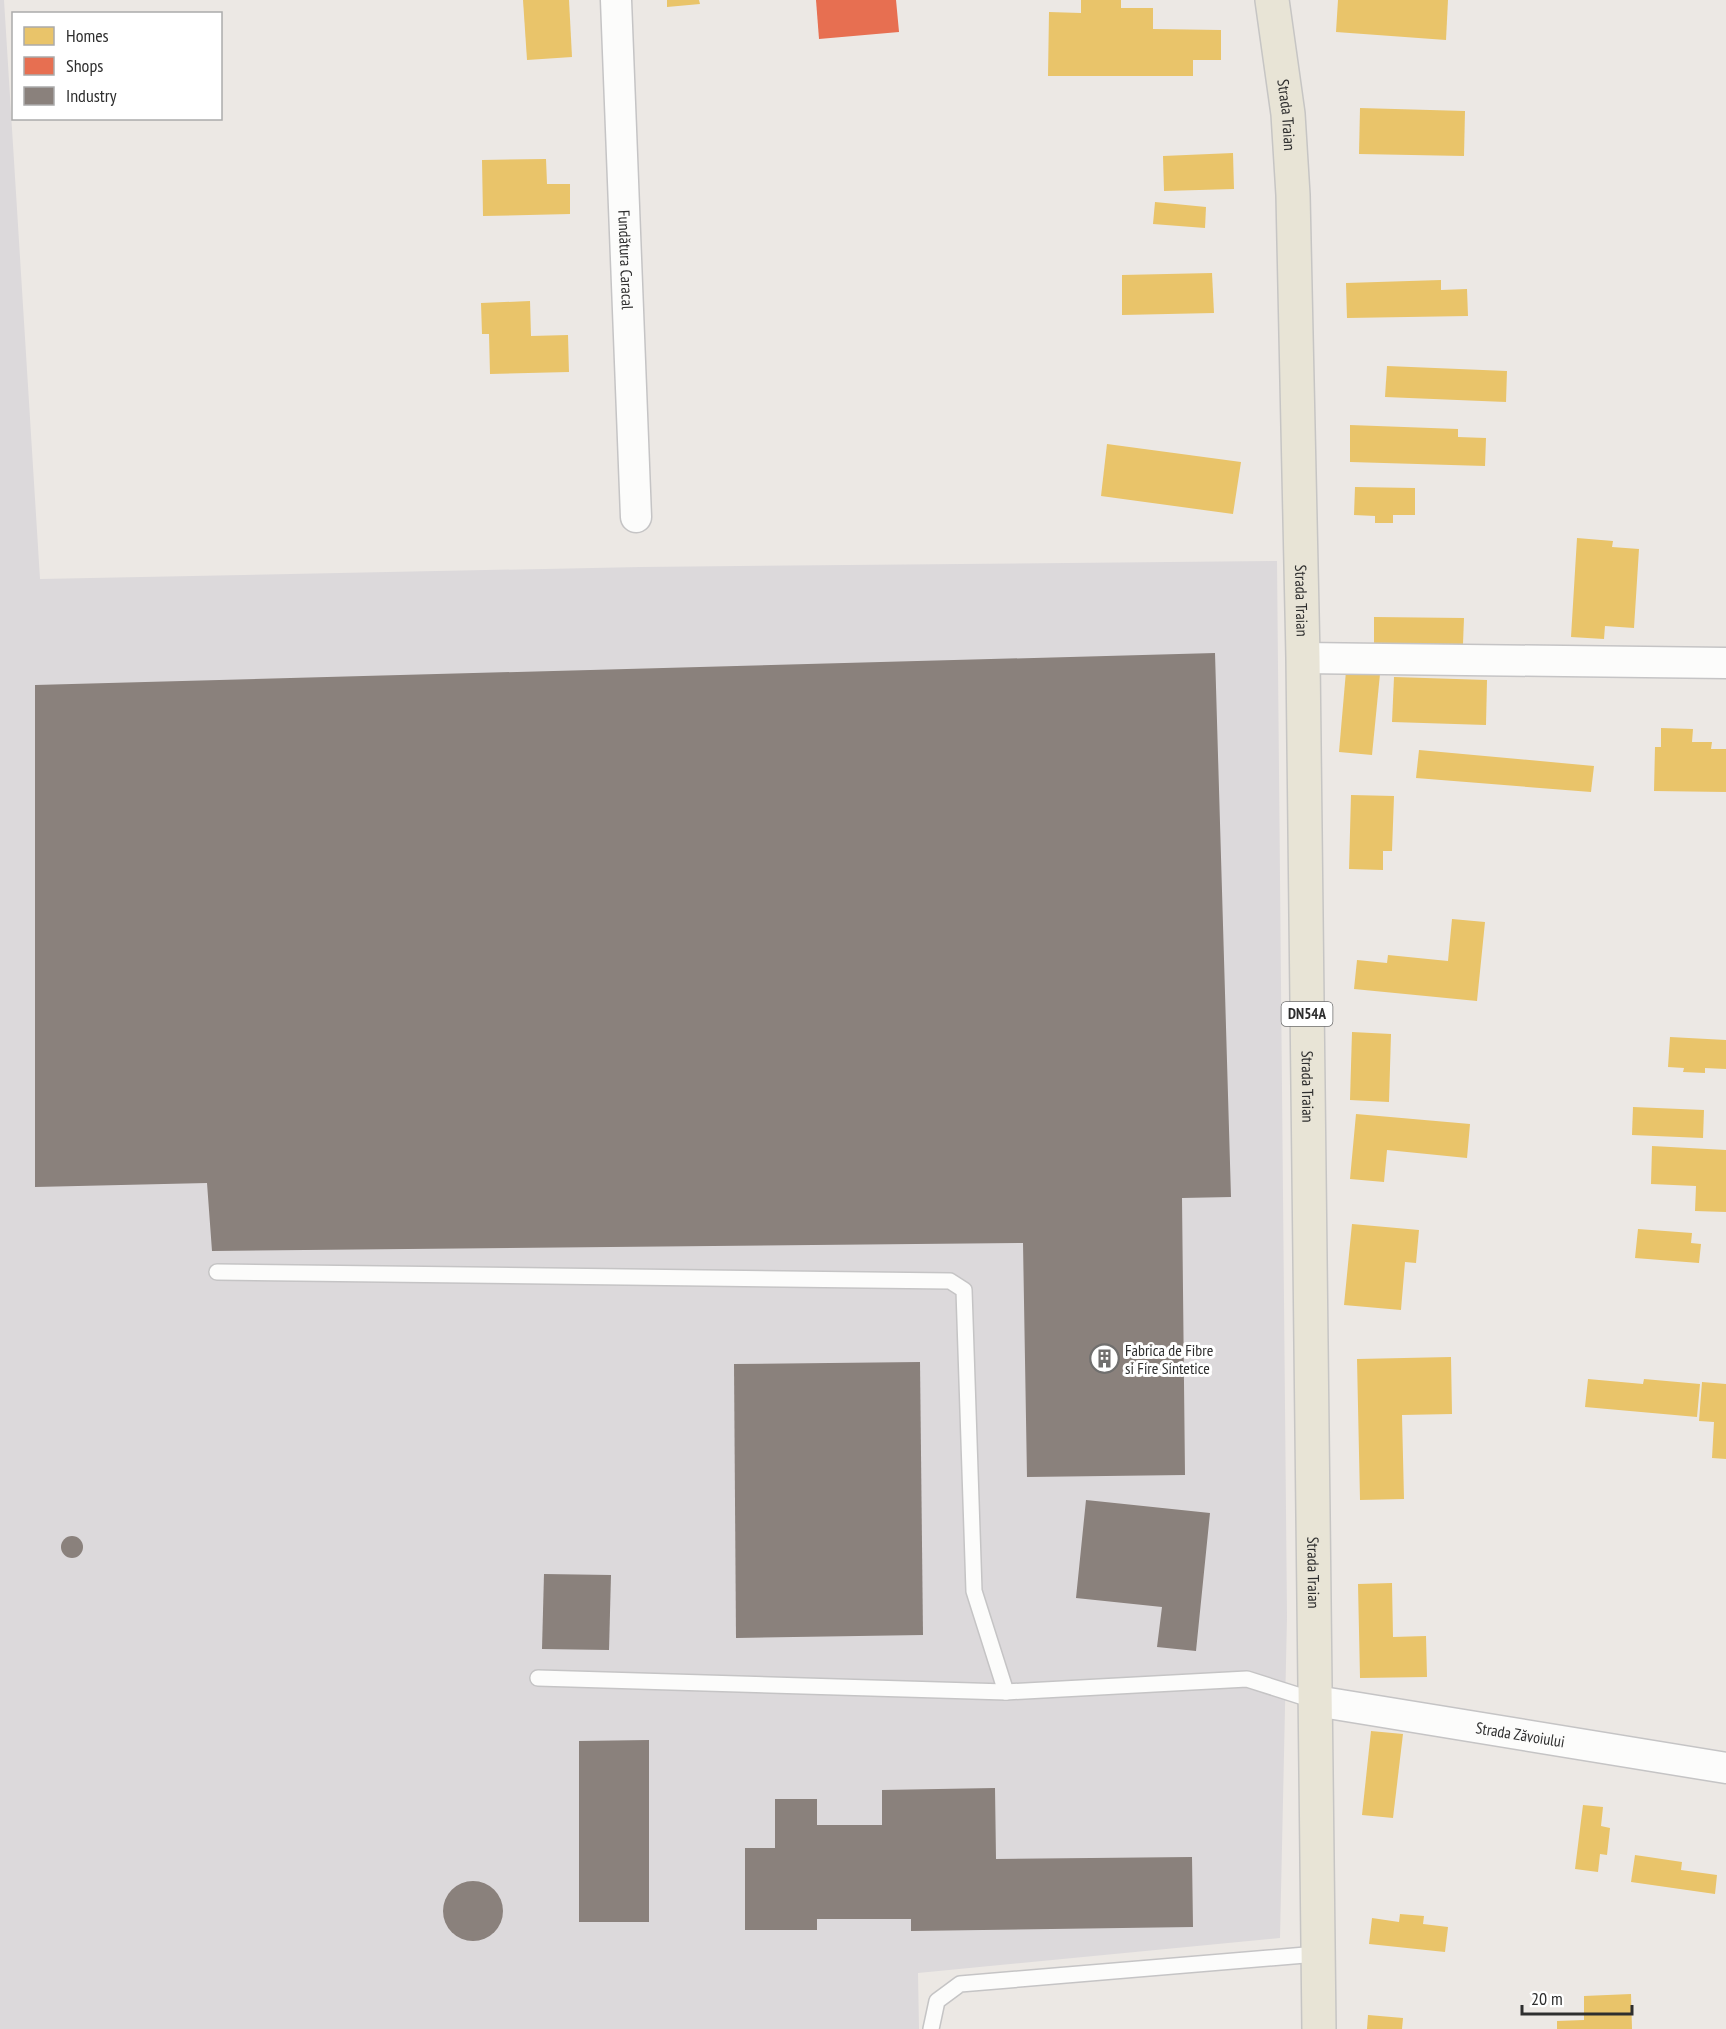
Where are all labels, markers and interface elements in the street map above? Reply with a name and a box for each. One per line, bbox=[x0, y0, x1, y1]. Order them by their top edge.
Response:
legend bbox=[12, 12, 222, 120]
text: Homes bbox=[66, 24, 109, 47]
text: Shops bbox=[66, 54, 103, 77]
street label: Strada Traian bbox=[1273, 78, 1300, 151]
text: Industry bbox=[66, 84, 117, 107]
street label: Fundătura Caracal bbox=[614, 210, 638, 310]
street label: Strada Traian bbox=[1291, 564, 1313, 637]
road number: DN54A bbox=[1282, 1002, 1332, 1026]
street label: Strada Traian bbox=[1298, 1051, 1318, 1123]
place label: Fabrica de Fibre si Fire Sintetice bbox=[1125, 1340, 1213, 1378]
building icon: Fabrica de Fibre si Fire Sintetice bbox=[1088, 1343, 1120, 1375]
street label: Strada Traian bbox=[1303, 1536, 1324, 1609]
street label: Strada Zăvoiului bbox=[1474, 1717, 1566, 1751]
scale bar bbox=[1522, 1978, 1632, 2016]
text: 20 m bbox=[1531, 1987, 1563, 2010]

